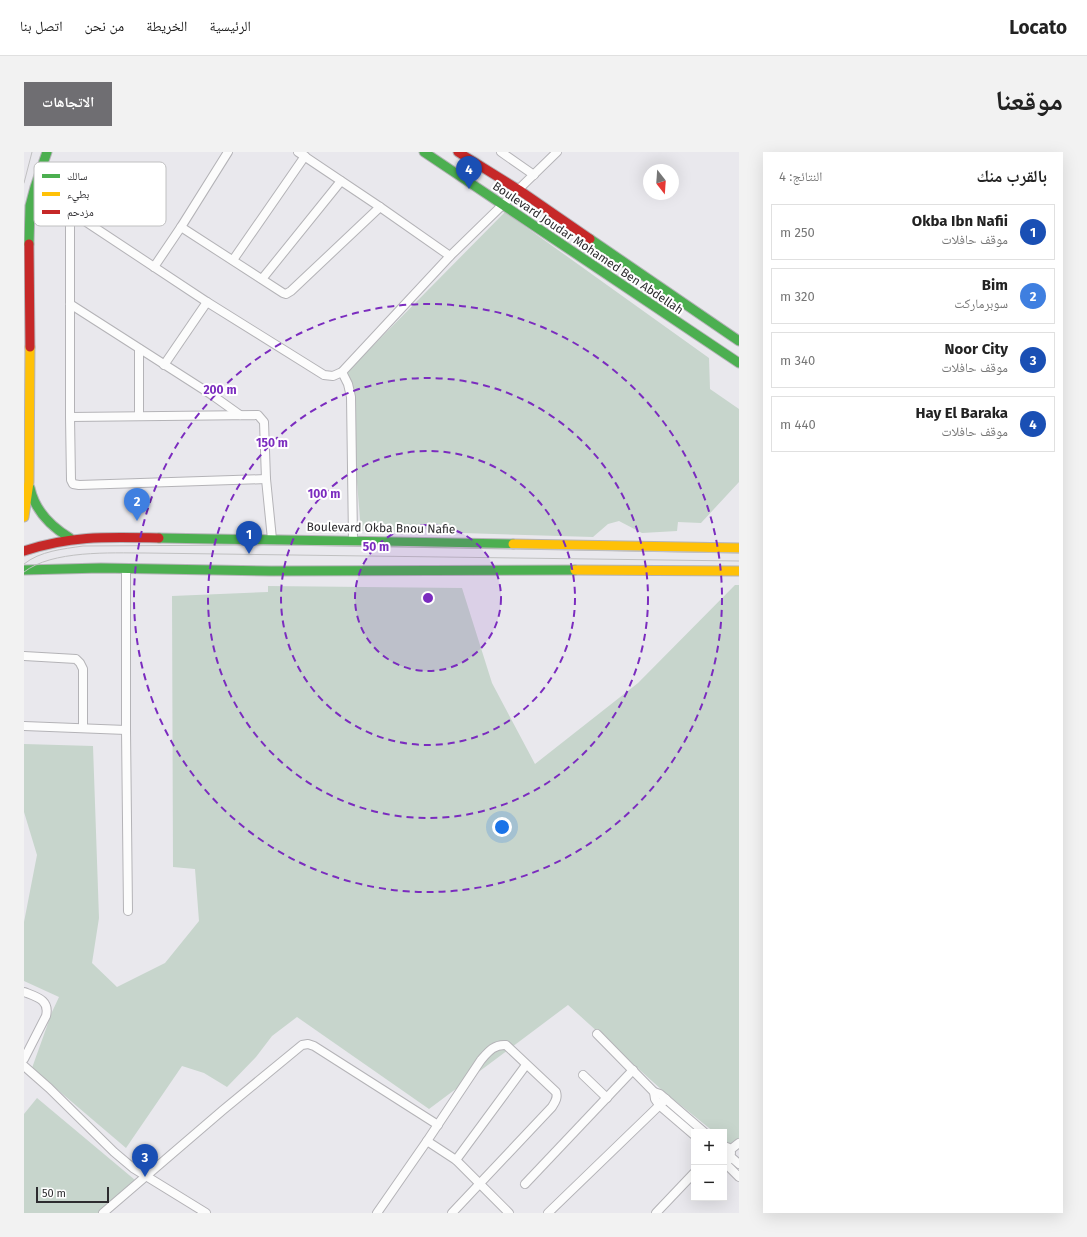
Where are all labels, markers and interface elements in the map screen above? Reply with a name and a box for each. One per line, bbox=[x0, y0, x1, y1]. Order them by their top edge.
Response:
text: Locato bbox=[1009, 16, 1067, 39]
text: اتصل بنا bbox=[20, 18, 63, 35]
text: من نحن bbox=[85, 18, 124, 35]
text: الخريطة bbox=[146, 18, 187, 35]
text: الرئيسية bbox=[209, 18, 251, 35]
button: الاتجاهات bbox=[24, 82, 112, 126]
text: موقعنا bbox=[995, 84, 1063, 117]
pin: 4 bbox=[456, 156, 482, 189]
legend bbox=[34, 162, 166, 226]
north arrow bbox=[643, 164, 679, 200]
text: بالقرب منك bbox=[977, 166, 1047, 187]
text: النتائج: 4 bbox=[779, 169, 822, 184]
text: سالك bbox=[67, 170, 87, 183]
street label: Boulevard Joudar Mohamed Ben Abdellah bbox=[490, 179, 686, 317]
text: بطيء bbox=[67, 188, 89, 203]
text: مزدحم bbox=[67, 206, 94, 220]
text: Okba Ibn Nafii bbox=[912, 212, 1008, 230]
text: 250 m bbox=[780, 225, 815, 240]
text: 1 bbox=[1030, 225, 1036, 240]
text: موقف حافلات bbox=[941, 232, 1008, 247]
text: Bim bbox=[982, 276, 1008, 294]
text: 320 m bbox=[780, 289, 815, 304]
text: 2 bbox=[1030, 289, 1036, 304]
text: سوبرماركت bbox=[954, 296, 1008, 311]
text: Noor City bbox=[945, 340, 1008, 358]
text: 340 m bbox=[780, 353, 815, 368]
text: 3 bbox=[1030, 353, 1036, 368]
text: موقف حافلات bbox=[941, 360, 1008, 375]
text: 200 m bbox=[203, 383, 237, 397]
text: Hay El Baraka bbox=[915, 404, 1008, 422]
text: 440 m bbox=[780, 417, 816, 432]
text: 4 bbox=[1029, 417, 1037, 432]
text: موقف حافلات bbox=[941, 424, 1008, 439]
text: 150 m bbox=[256, 436, 288, 450]
text: 100 m bbox=[308, 487, 340, 501]
pin: 2 bbox=[124, 488, 150, 521]
street label: Boulevard Okba Bnou Nafie bbox=[306, 520, 456, 536]
pin: 1 bbox=[236, 521, 262, 554]
text: 50 m bbox=[363, 540, 389, 554]
centre of rings bbox=[421, 591, 435, 605]
your location bbox=[492, 817, 512, 837]
map controls bbox=[691, 1129, 727, 1201]
button: + bbox=[691, 1129, 727, 1165]
pin: 3 bbox=[132, 1144, 158, 1177]
button: − bbox=[691, 1165, 727, 1201]
scale bar bbox=[36, 1185, 109, 1204]
text: 50 m bbox=[42, 1187, 66, 1200]

